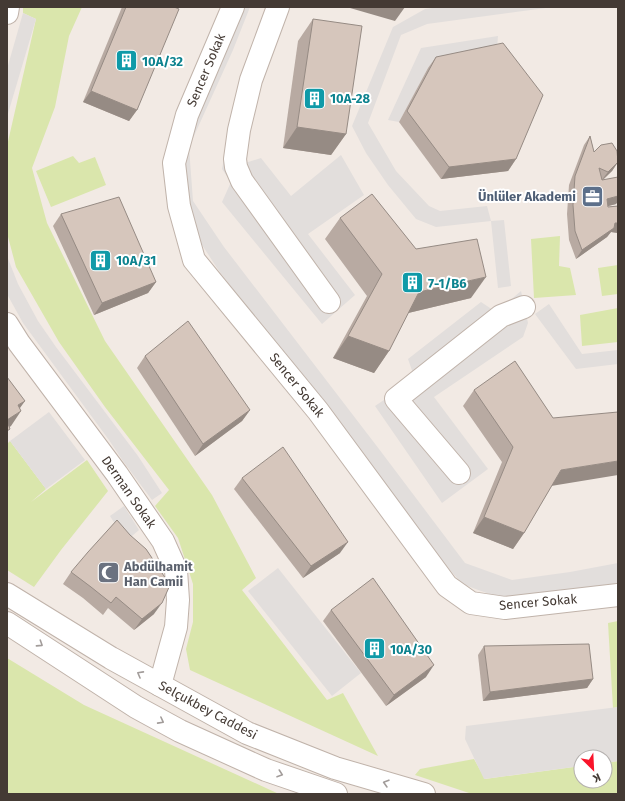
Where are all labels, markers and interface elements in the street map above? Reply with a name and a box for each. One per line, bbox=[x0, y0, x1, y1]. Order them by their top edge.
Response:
street label: Sencer Sokak bbox=[184, 31, 228, 109]
building icon: 10A/32 bbox=[114, 48, 140, 74]
place label: 10A/32 bbox=[142, 54, 183, 69]
building icon: 10A-28 bbox=[302, 85, 328, 111]
place label: 10A-28 bbox=[330, 91, 371, 106]
office icon: Ünlüler Akademi bbox=[579, 183, 605, 209]
place label: Ünlüler Akademi bbox=[478, 188, 576, 204]
building icon: 10A/31 bbox=[88, 247, 114, 273]
place label: 10A/31 bbox=[116, 253, 156, 268]
building icon: 7-1/B6 bbox=[400, 270, 426, 296]
place label: 7-1/B6 bbox=[428, 276, 467, 291]
street label: Sencer Sokak bbox=[267, 350, 328, 420]
street label: Derman Sokak bbox=[99, 453, 160, 531]
place label: Abdülhamit Han Camii bbox=[123, 559, 194, 589]
mosque icon: Abdülhamit Han Camii bbox=[96, 560, 122, 586]
street label: Sencer Sokak bbox=[498, 591, 578, 613]
building icon: 10A/30 bbox=[362, 636, 388, 662]
one-way arrow bbox=[36, 639, 43, 647]
place label: 10A/30 bbox=[390, 642, 432, 657]
one-way arrow bbox=[137, 671, 145, 679]
street label: Selçukbey Caddesi bbox=[156, 678, 260, 742]
one-way arrow bbox=[157, 716, 165, 724]
north arrow bbox=[573, 749, 613, 789]
one-way arrow bbox=[276, 770, 283, 778]
text: K bbox=[590, 770, 603, 785]
one-way arrow bbox=[383, 779, 390, 788]

